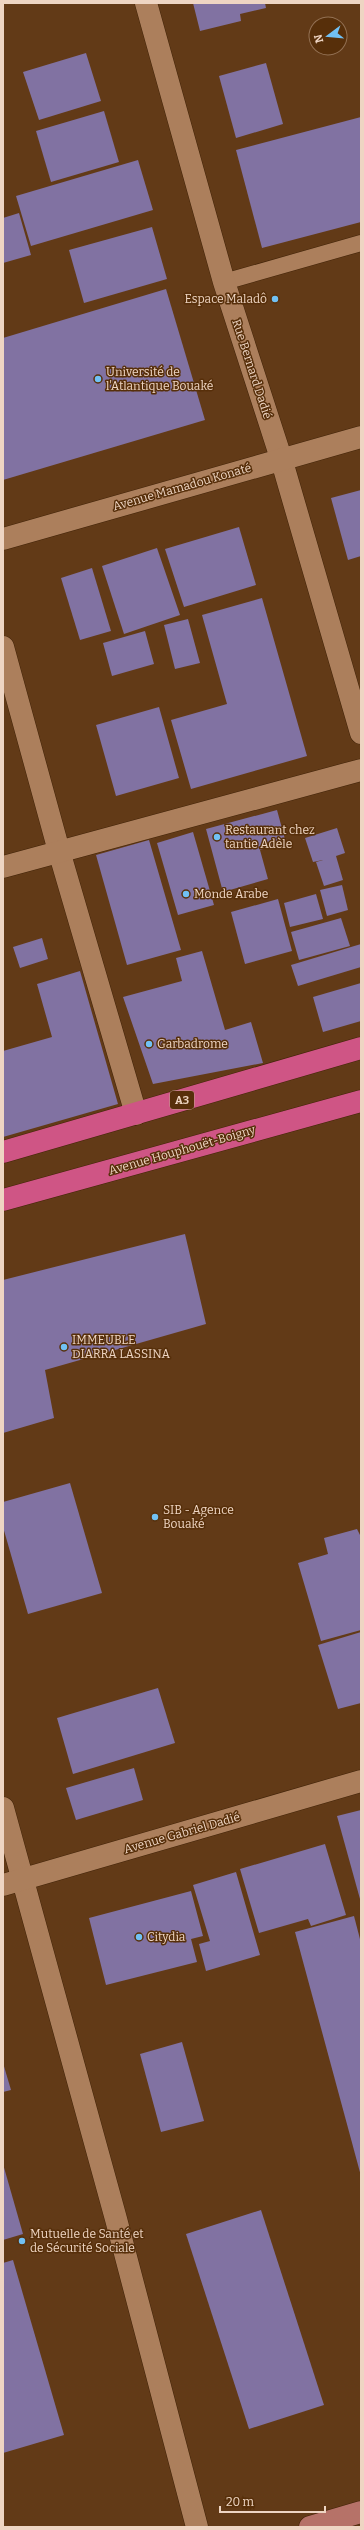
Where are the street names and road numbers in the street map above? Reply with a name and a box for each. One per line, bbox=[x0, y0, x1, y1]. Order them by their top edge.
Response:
street label: Rue Bernard Dadié bbox=[229, 317, 275, 421]
street label: Avenue Mamadou Konaté bbox=[111, 461, 253, 513]
road number: A3 bbox=[170, 1091, 194, 1109]
street label: Avenue Houphouët-Boigny bbox=[107, 1122, 258, 1178]
street label: Avenue Gabriel Dadié bbox=[122, 1810, 242, 1856]

